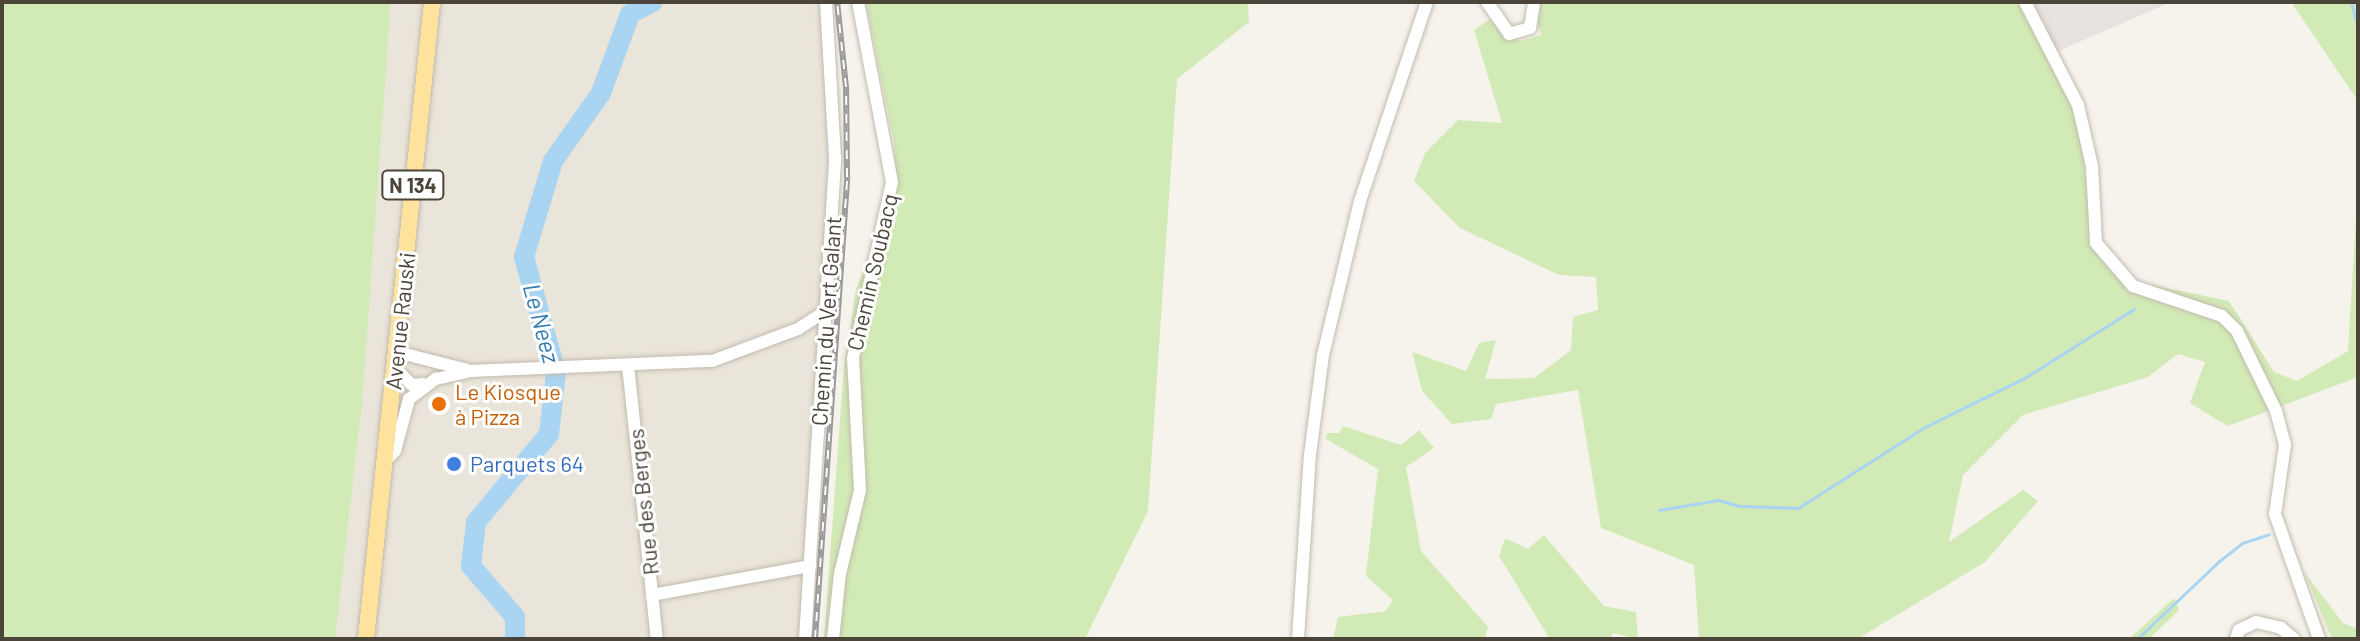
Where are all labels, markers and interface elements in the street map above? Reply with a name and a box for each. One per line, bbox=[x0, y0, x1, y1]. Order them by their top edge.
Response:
road number: N 134 bbox=[381, 169, 445, 201]
street label: Chemin Soubacq bbox=[841, 191, 903, 353]
street label: Chemin du Vert Galant bbox=[806, 215, 846, 427]
street label: Avenue Rauski bbox=[380, 251, 420, 391]
water label: Le Neez bbox=[518, 280, 566, 366]
place label: Le Kiosque à Pizza bbox=[455, 378, 561, 430]
marker: Le Kiosque à Pizza bbox=[430, 395, 448, 413]
street label: Rue des Berges bbox=[622, 427, 664, 577]
place label: Parquets 64 bbox=[470, 451, 584, 477]
marker: Parquets 64 bbox=[445, 455, 463, 473]

